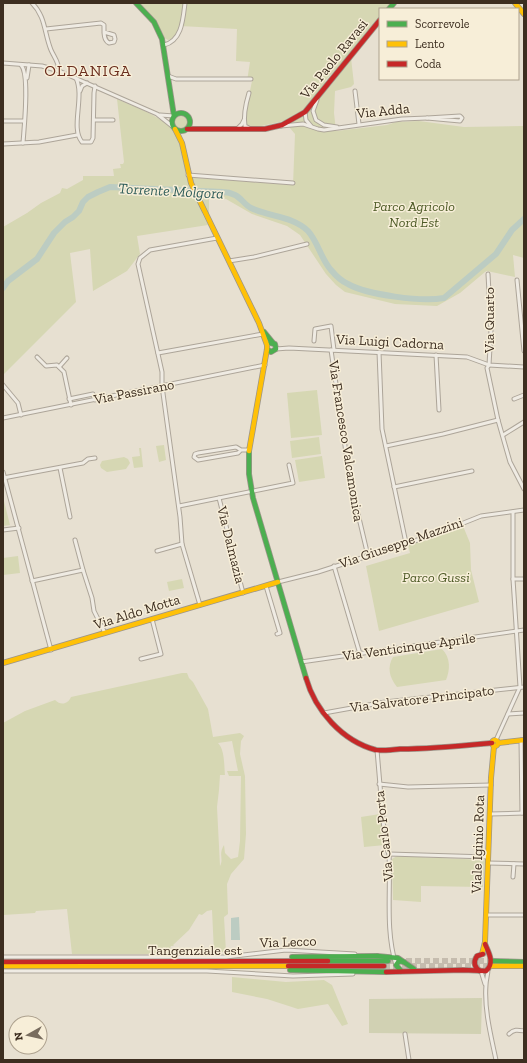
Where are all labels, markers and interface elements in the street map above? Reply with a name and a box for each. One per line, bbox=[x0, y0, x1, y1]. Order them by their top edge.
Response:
legend bbox=[379, 8, 519, 80]
street label: Via Paolo Ravasi bbox=[296, 16, 371, 103]
text: Scorrevole bbox=[415, 17, 470, 31]
text: Lento bbox=[415, 37, 445, 51]
text: Coda bbox=[415, 57, 441, 71]
district label: OLDANIGA bbox=[44, 61, 132, 80]
street label: Via Adda bbox=[355, 100, 411, 122]
water label: Torrente Molgora bbox=[118, 179, 224, 203]
park label: Parco Agricolo Nord Est bbox=[373, 198, 455, 231]
street label: Via Quarto bbox=[481, 287, 498, 354]
street label: Via Luigi Cadorna bbox=[335, 331, 445, 353]
street label: Via Francesco Valcamonica bbox=[325, 358, 367, 523]
street label: Via Passirano bbox=[91, 376, 176, 408]
street label: Via Dalmazia bbox=[213, 504, 249, 586]
street label: Via Giuseppe Mazzini bbox=[336, 514, 465, 572]
park label: Parco Gussi bbox=[402, 569, 470, 586]
street label: Via Aldo Motta bbox=[91, 591, 182, 633]
street label: Via Venticinque Aprile bbox=[341, 629, 477, 665]
street label: Via Salvatore Principato bbox=[348, 682, 495, 716]
street label: Via Carlo Porta bbox=[371, 790, 397, 883]
street label: Viale Iginio Rota bbox=[468, 794, 488, 895]
street label: Via Lecco bbox=[258, 933, 317, 952]
street label: Tangenziale est bbox=[148, 942, 243, 959]
north arrow bbox=[8, 1015, 48, 1055]
text: N bbox=[11, 1031, 26, 1041]

